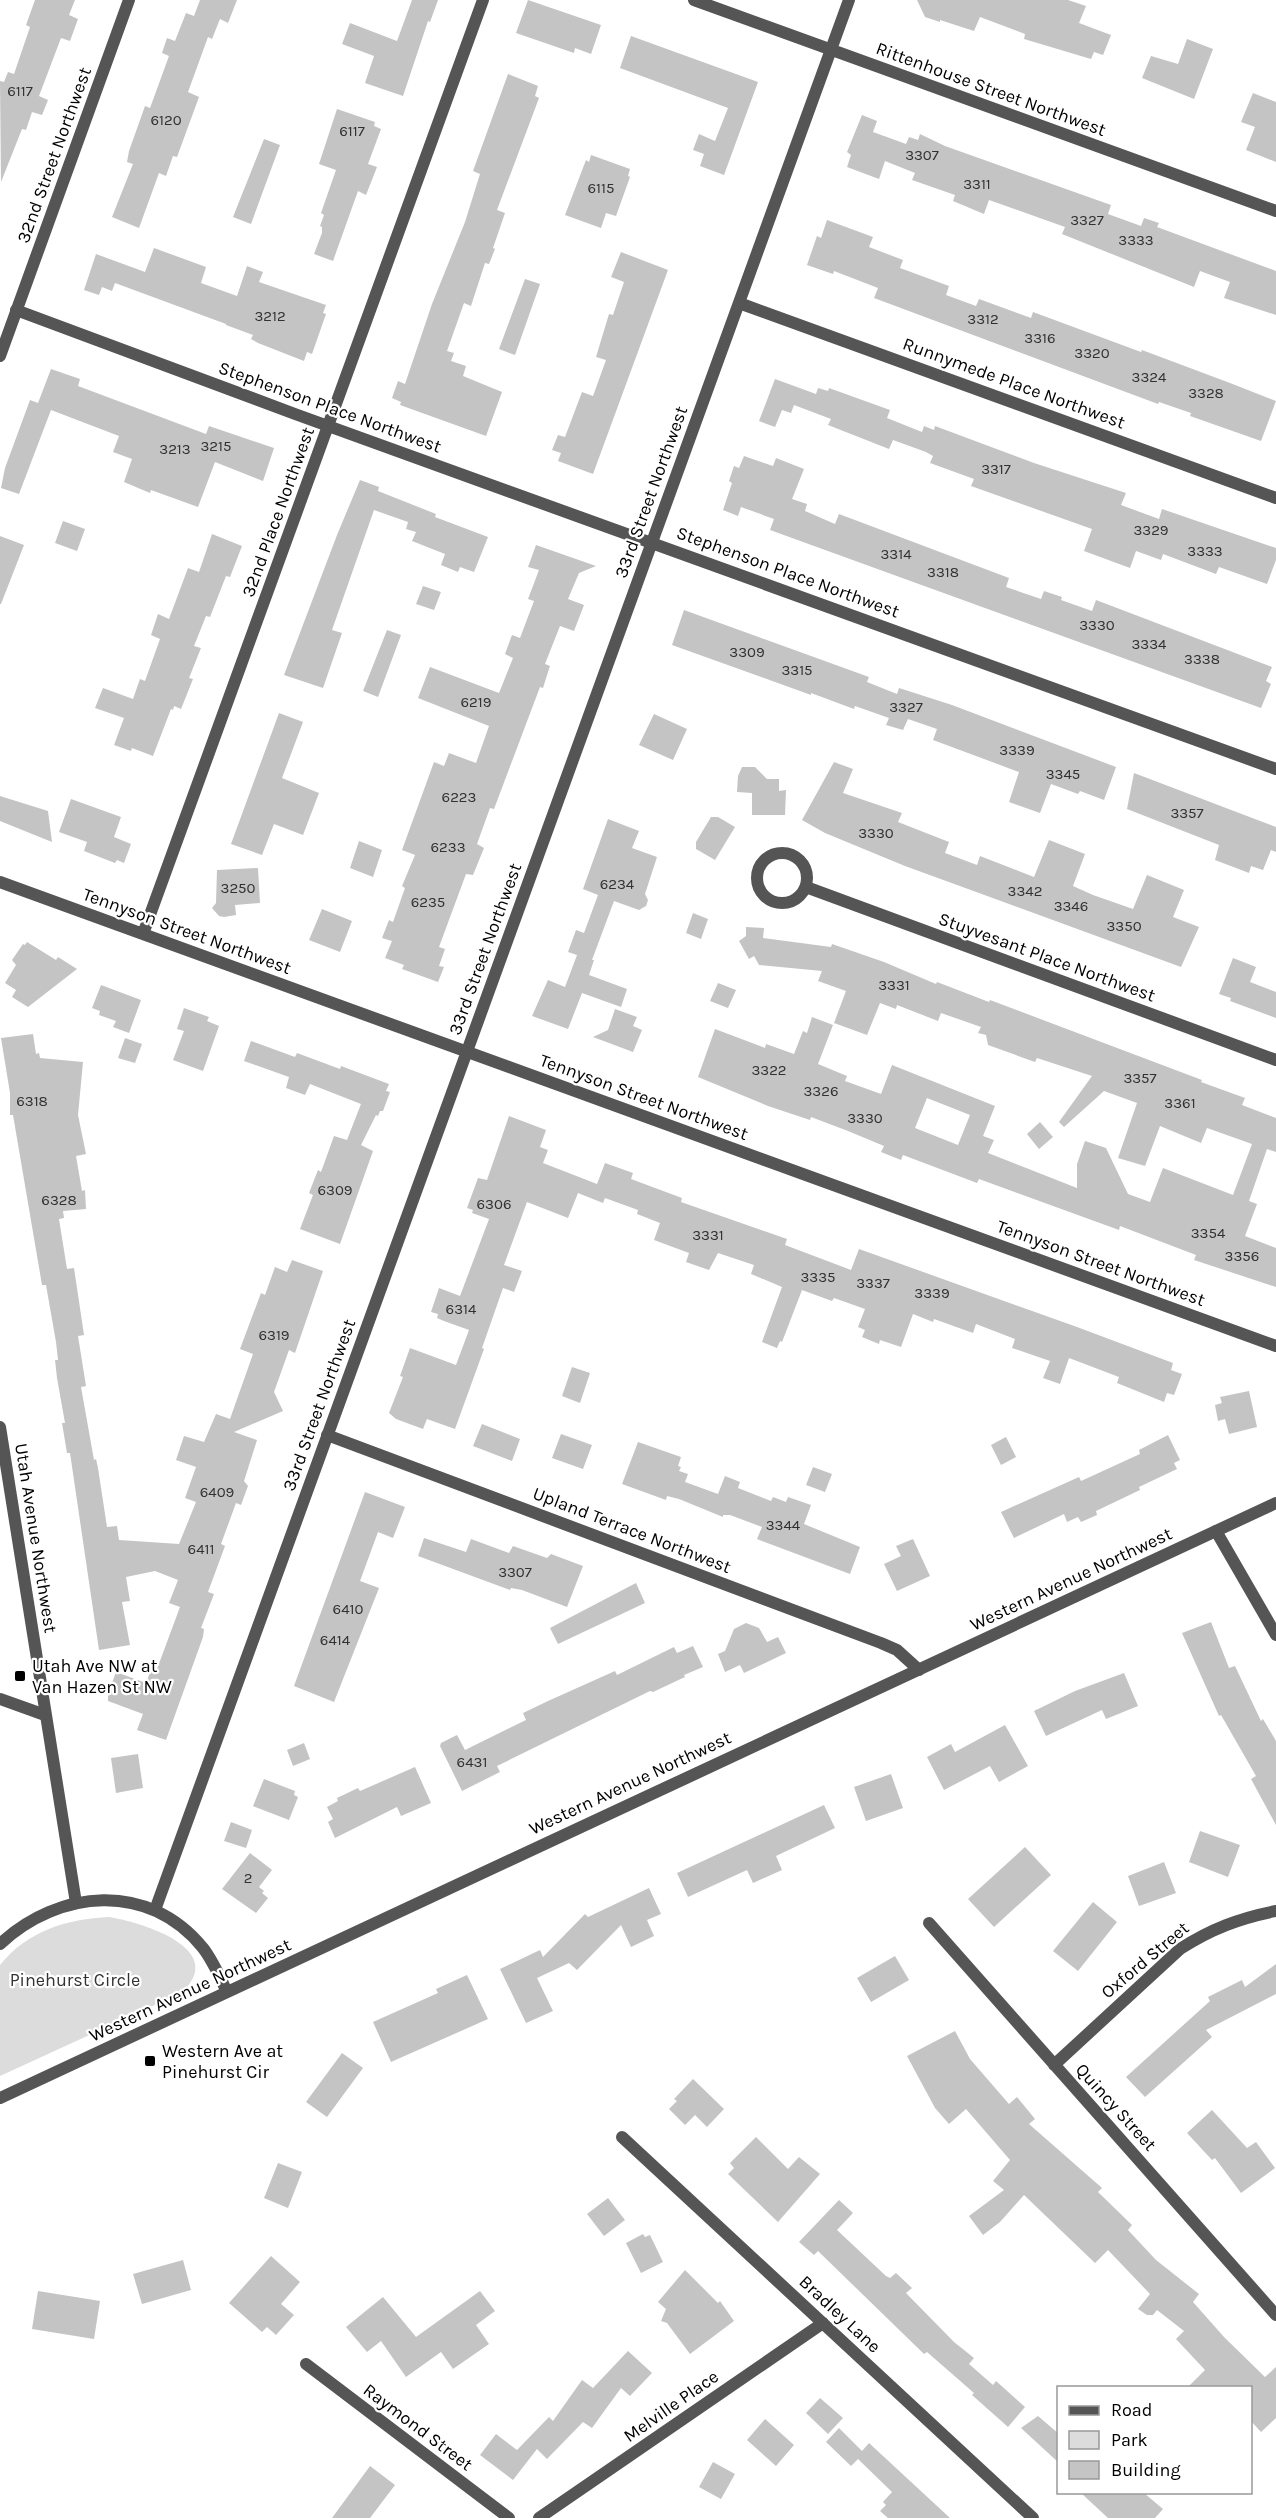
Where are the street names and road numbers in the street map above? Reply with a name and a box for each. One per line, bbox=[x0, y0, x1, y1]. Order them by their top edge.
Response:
street label: Rittenhouse Street Northwest bbox=[873, 37, 1109, 141]
street label: 32nd Street Northwest bbox=[12, 64, 96, 246]
street label: Runnymede Place Northwest bbox=[900, 333, 1128, 434]
street label: Stephenson Place Northwest bbox=[216, 356, 445, 458]
street label: 33rd Street Northwest bbox=[610, 403, 692, 581]
street label: 32nd Place Northwest bbox=[237, 424, 319, 600]
street label: Stephenson Place Northwest bbox=[674, 521, 903, 623]
street label: 33rd Street Northwest bbox=[444, 860, 526, 1038]
street label: Tennyson Street Northwest bbox=[80, 883, 294, 979]
street label: Stuyvesant Place Northwest bbox=[936, 907, 1159, 1007]
street label: Tennyson Street Northwest bbox=[537, 1049, 751, 1145]
street label: Tennyson Street Northwest bbox=[994, 1215, 1208, 1311]
street label: 33rd Street Northwest bbox=[278, 1316, 360, 1494]
street label: Utah Avenue Northwest bbox=[10, 1442, 62, 1635]
street label: Upland Terrace Northwest bbox=[530, 1482, 734, 1578]
street label: Western Avenue Northwest bbox=[967, 1522, 1176, 1635]
street label: Western Avenue Northwest bbox=[526, 1726, 735, 1839]
street label: Oxford Street bbox=[1097, 1917, 1193, 2003]
street label: Western Avenue Northwest bbox=[86, 1933, 295, 2046]
street label: Quincy Street bbox=[1071, 2059, 1161, 2155]
street label: Bradley Lane bbox=[795, 2271, 885, 2357]
street label: Melville Place bbox=[619, 2365, 723, 2447]
street label: Raymond Street bbox=[359, 2379, 477, 2475]

